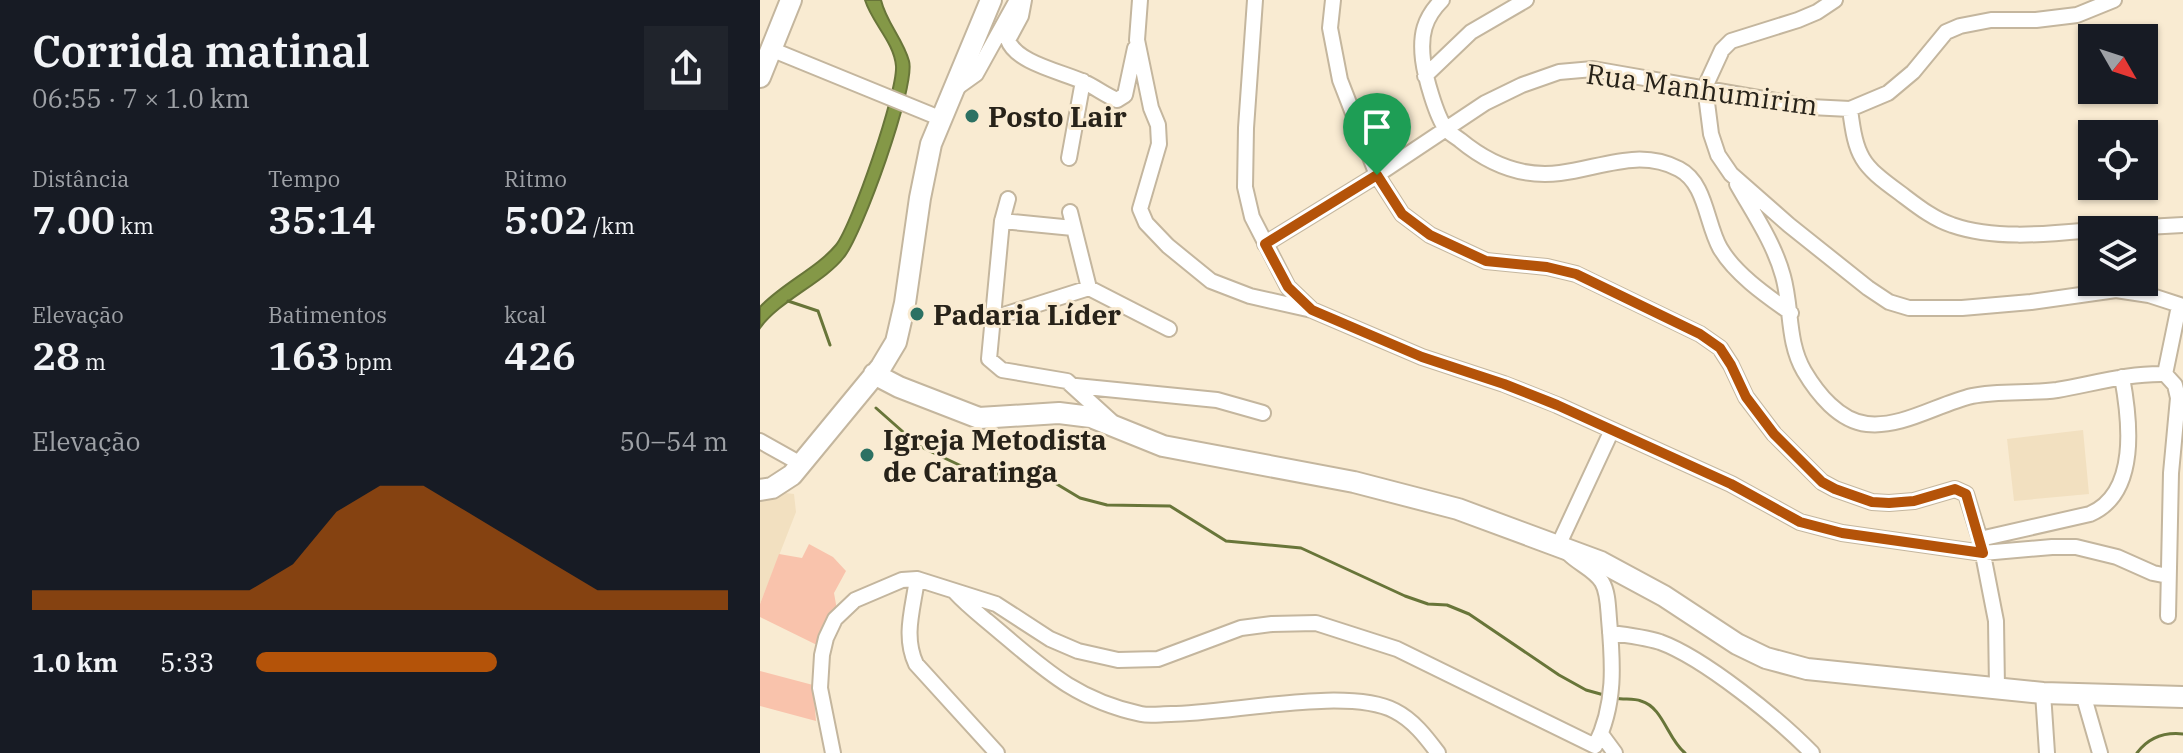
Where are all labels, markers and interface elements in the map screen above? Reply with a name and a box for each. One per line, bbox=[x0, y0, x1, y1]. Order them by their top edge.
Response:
text: Corrida matinal bbox=[32, 22, 370, 79]
north arrow bbox=[2078, 24, 2158, 104]
map controls bbox=[2078, 24, 2158, 296]
button: share bbox=[644, 26, 728, 110]
street label: Rua Manhumirim bbox=[1584, 54, 1820, 124]
text: 06:55 · 7 × 1.0 km bbox=[32, 81, 250, 115]
pin bbox=[1343, 93, 1411, 175]
place label: Posto Lair bbox=[988, 98, 1127, 135]
icon: arrive bbox=[1355, 105, 1399, 149]
marker: Posto Lair bbox=[963, 107, 981, 125]
button: locate bbox=[2078, 120, 2158, 200]
text: Distância bbox=[32, 164, 129, 193]
text: Tempo bbox=[268, 164, 340, 193]
text: Ritmo bbox=[504, 164, 567, 193]
text: 7.00 bbox=[32, 193, 115, 245]
text: 35:14 bbox=[268, 193, 376, 245]
text: 5:02 bbox=[504, 193, 588, 245]
text: km bbox=[115, 211, 154, 240]
text: /km bbox=[588, 211, 635, 240]
button: layers bbox=[2078, 216, 2158, 296]
place label: Padaria Líder bbox=[933, 296, 1121, 333]
text: Elevação bbox=[32, 300, 124, 329]
text: Batimentos bbox=[268, 300, 387, 329]
text: kcal bbox=[504, 300, 546, 329]
marker: Padaria Líder bbox=[908, 305, 926, 323]
text: 28 bbox=[32, 329, 80, 381]
text: 163 bbox=[268, 329, 340, 381]
text: 426 bbox=[504, 329, 576, 381]
text: m bbox=[80, 347, 106, 376]
text: bpm bbox=[340, 347, 393, 376]
place label: Igreja Metodista de Caratinga bbox=[883, 421, 1107, 490]
text: Elevação bbox=[32, 424, 140, 458]
text: 50–54 m bbox=[620, 424, 728, 458]
marker: Igreja Metodista de Caratinga bbox=[858, 446, 876, 464]
text: 1.0 km bbox=[32, 645, 118, 679]
text: 5:33 bbox=[160, 645, 214, 679]

